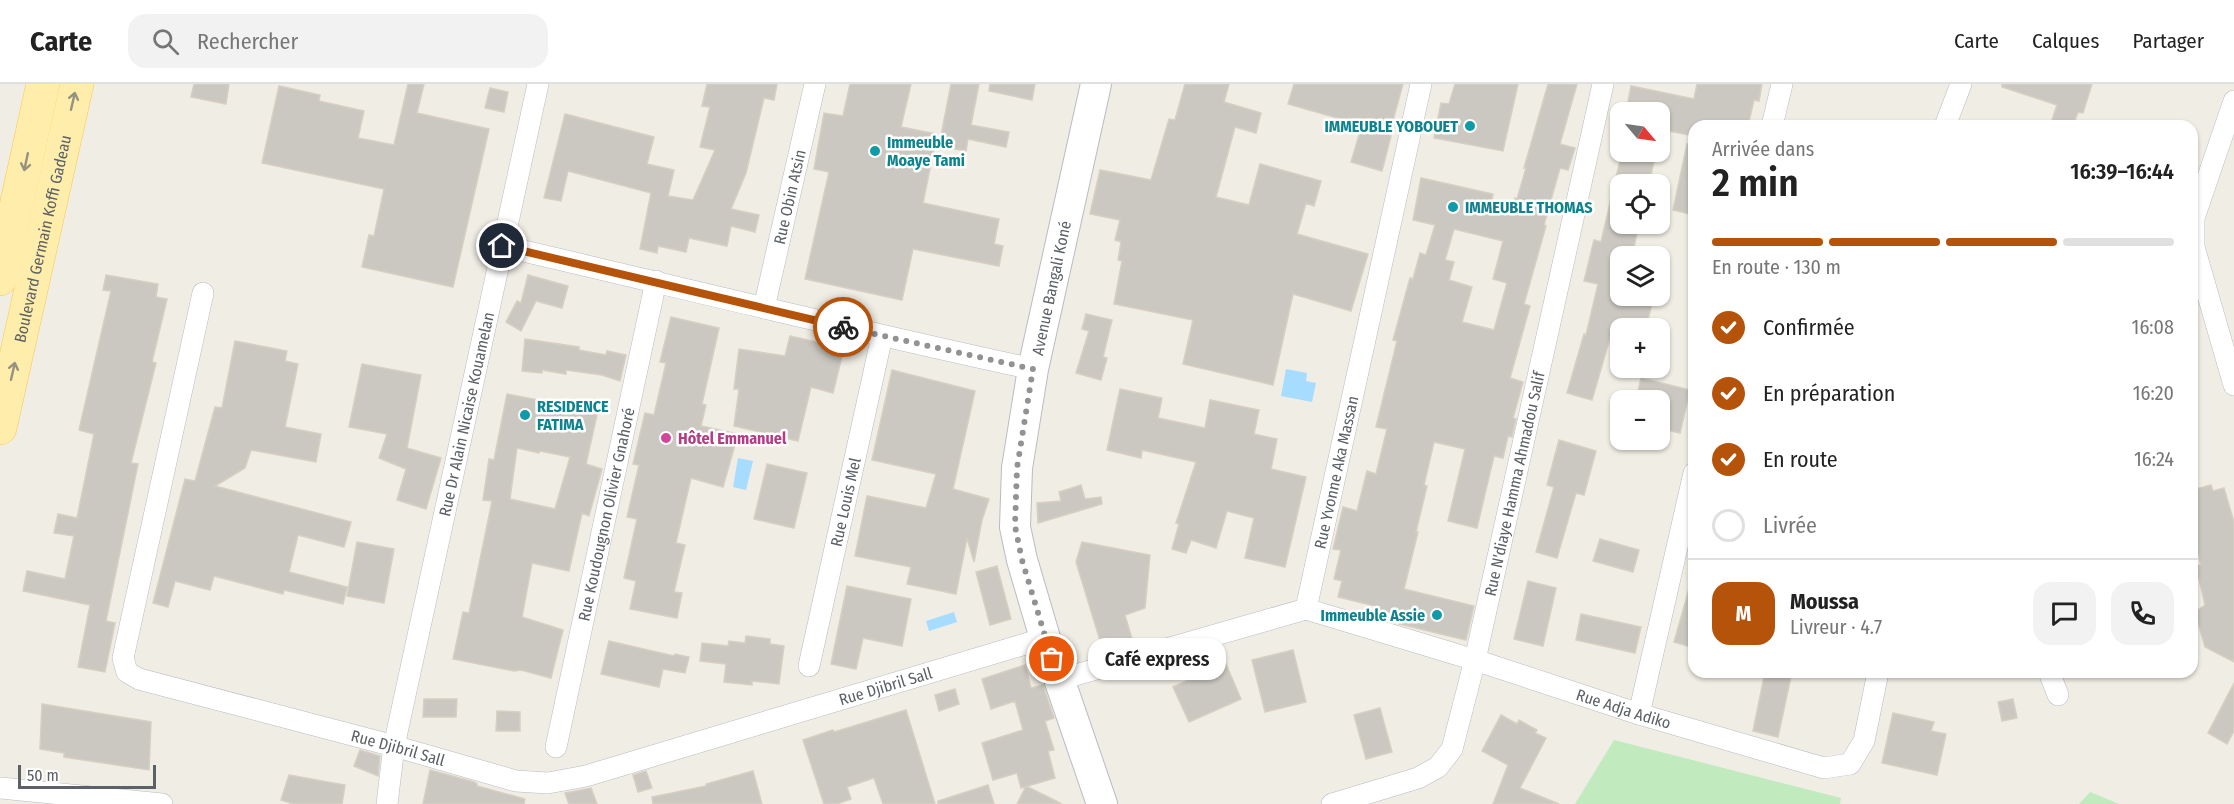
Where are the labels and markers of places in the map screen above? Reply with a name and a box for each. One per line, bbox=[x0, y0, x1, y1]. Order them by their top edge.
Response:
place label: IMMEUBLE YOBOUET bbox=[1324, 117, 1458, 136]
marker: IMMEUBLE YOBOUET bbox=[1463, 119, 1477, 133]
place label: Immeuble Moaye Tami bbox=[887, 133, 965, 170]
marker: Immeuble Moaye Tami bbox=[868, 144, 882, 158]
place label: IMMEUBLE THOMAS bbox=[1465, 198, 1593, 217]
marker: IMMEUBLE THOMAS bbox=[1446, 200, 1460, 214]
pin bbox=[476, 220, 527, 271]
place label: RESIDENCE FATIMA bbox=[537, 397, 609, 434]
marker: RESIDENCE FATIMA bbox=[518, 408, 532, 422]
place label: Hôtel Emmanuel bbox=[678, 429, 787, 448]
marker: Hôtel Emmanuel bbox=[659, 431, 673, 445]
place label: Immeuble Assie bbox=[1321, 606, 1425, 625]
marker: Immeuble Assie bbox=[1430, 608, 1444, 622]
pin bbox=[1026, 633, 1077, 684]
callout: Café express bbox=[1088, 638, 1226, 680]

